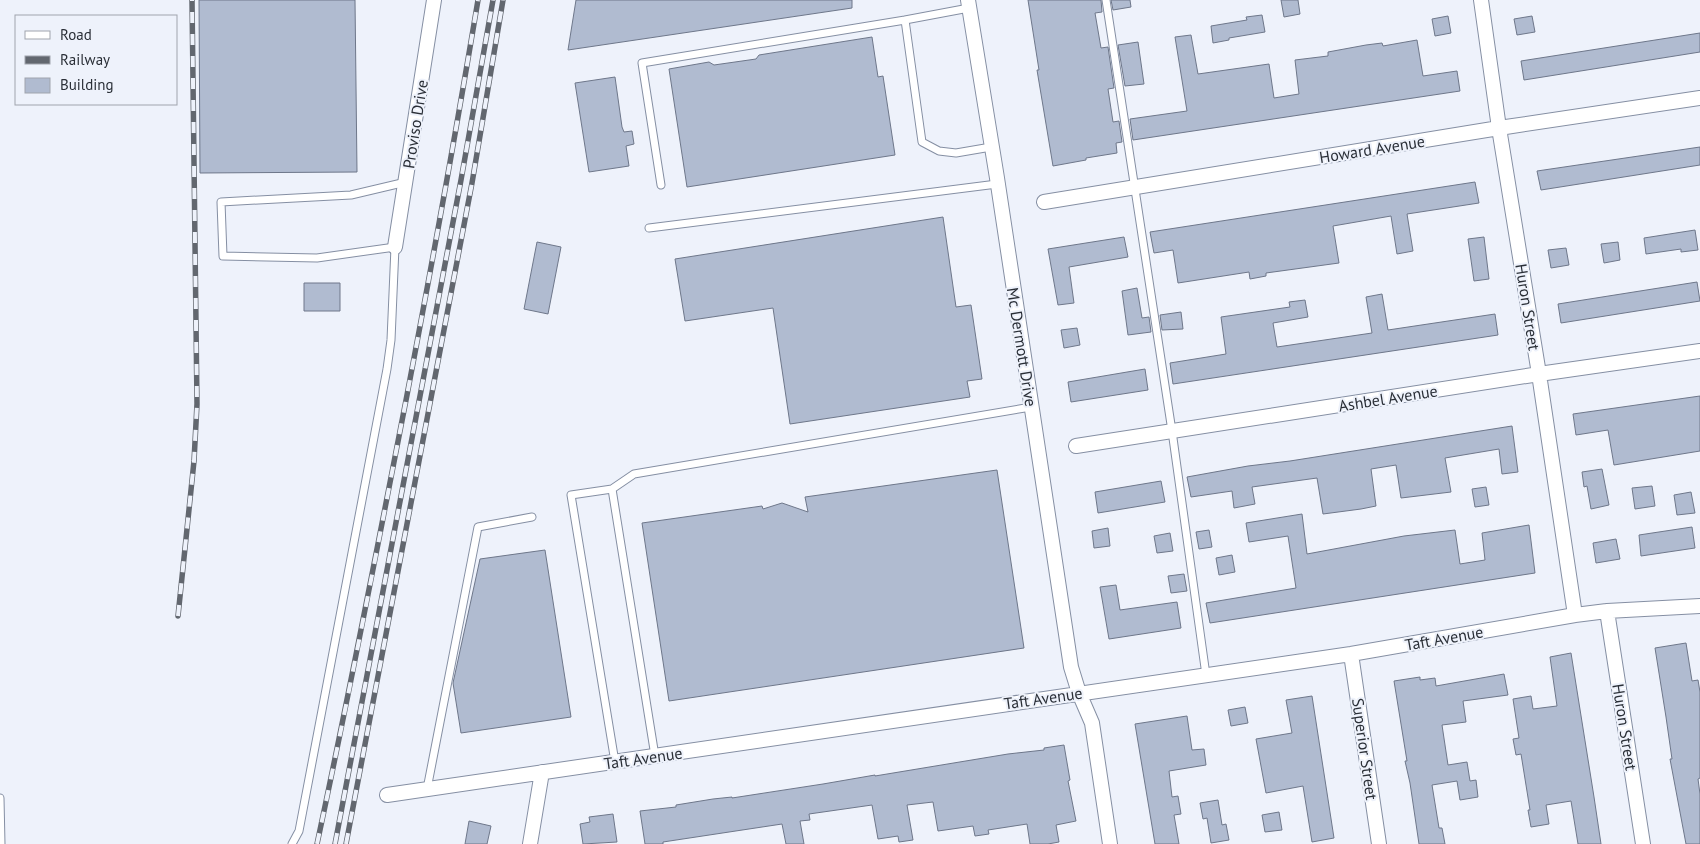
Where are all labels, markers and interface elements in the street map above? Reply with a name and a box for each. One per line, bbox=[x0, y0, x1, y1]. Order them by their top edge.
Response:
legend bbox=[15, 15, 178, 105]
text: Road bbox=[60, 25, 92, 44]
text: Railway bbox=[60, 50, 110, 69]
text: Building bbox=[60, 75, 114, 94]
street label: Proviso Drive bbox=[398, 78, 432, 170]
street label: Howard Avenue bbox=[1318, 131, 1426, 167]
street label: Huron Street bbox=[1511, 262, 1545, 352]
street label: Mc Dermott Drive bbox=[1003, 286, 1041, 408]
street label: Ashbel Avenue bbox=[1337, 380, 1439, 416]
street label: Taft Avenue bbox=[1403, 621, 1485, 655]
street label: Huron Street bbox=[1608, 682, 1642, 772]
street label: Taft Avenue bbox=[1002, 683, 1084, 713]
street label: Superior Street bbox=[1348, 697, 1382, 802]
street label: Taft Avenue bbox=[602, 743, 684, 773]

